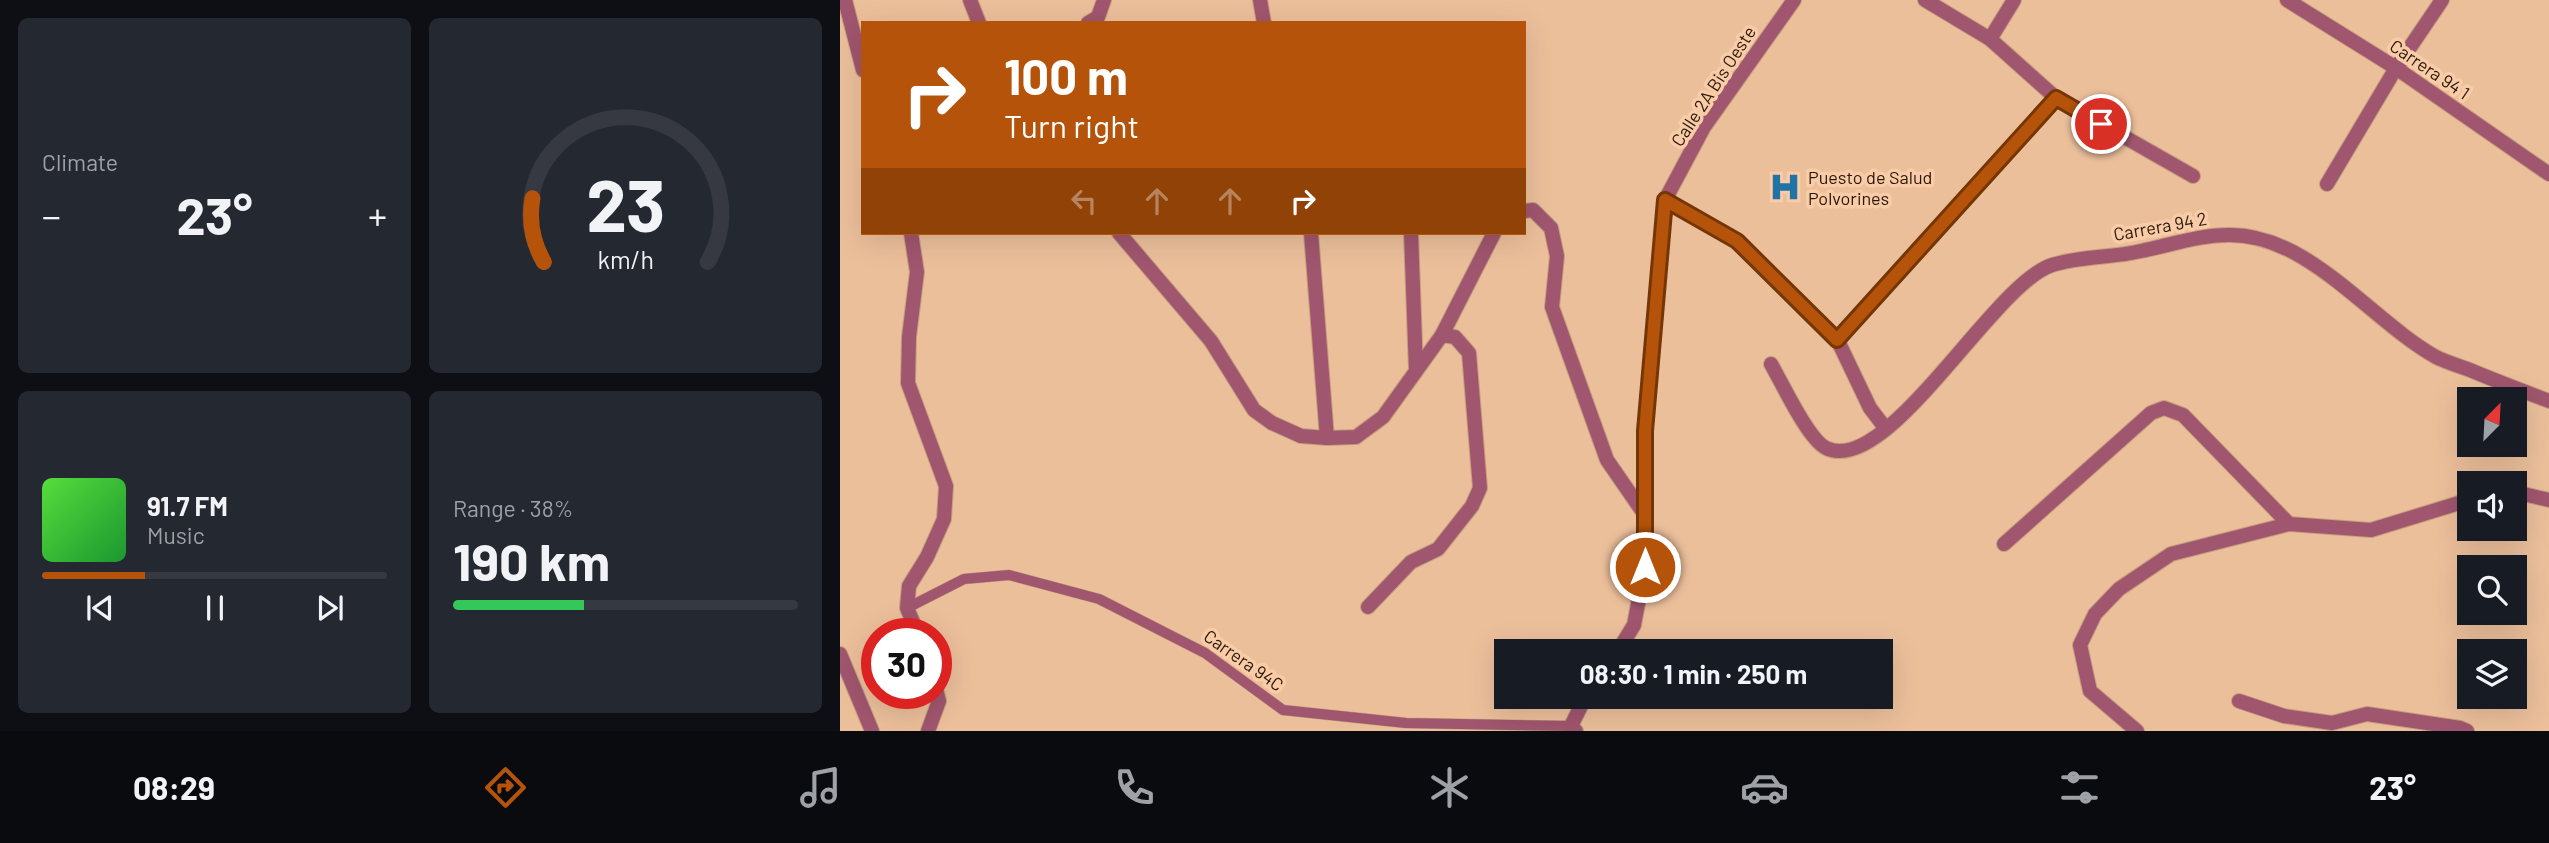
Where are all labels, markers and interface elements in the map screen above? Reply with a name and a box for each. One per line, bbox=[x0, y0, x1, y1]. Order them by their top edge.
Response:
street label: Calle 2A Bis Oeste bbox=[1666, 22, 1760, 150]
street label: Carrera 94 1 bbox=[2386, 34, 2474, 104]
text: 100 m bbox=[1004, 46, 1128, 105]
icon: right bbox=[889, 49, 980, 140]
pin bbox=[2071, 94, 2131, 154]
icon: arrive bbox=[2082, 105, 2120, 143]
text: Turn right bbox=[1004, 106, 1139, 144]
text: Climate bbox=[42, 148, 118, 176]
text: 23 bbox=[586, 159, 665, 247]
place label: Puesto de Salud Polvorines bbox=[1808, 166, 1932, 209]
hospital icon: Puesto de Salud Polvorines bbox=[1768, 170, 1802, 204]
icon: left bbox=[1065, 182, 1103, 220]
icon: ahead bbox=[1138, 182, 1176, 220]
icon: ahead bbox=[1211, 182, 1249, 220]
icon: right bbox=[1284, 182, 1322, 220]
text: 23° bbox=[176, 183, 253, 245]
text: − bbox=[42, 192, 61, 238]
text: + bbox=[368, 192, 387, 238]
street label: Carrera 94 2 bbox=[2112, 207, 2208, 245]
text: km/h bbox=[597, 243, 654, 273]
north arrow bbox=[2457, 387, 2527, 457]
map controls bbox=[2457, 387, 2527, 709]
button: sound bbox=[2457, 471, 2527, 541]
text: 91.7 FM bbox=[147, 490, 228, 521]
text: Range · 38% bbox=[453, 494, 573, 522]
text: Music bbox=[147, 521, 205, 549]
text: 190 km bbox=[453, 529, 610, 591]
position arrow bbox=[1608, 530, 1682, 604]
button: search bbox=[2457, 555, 2527, 625]
icon: previous bbox=[81, 589, 119, 627]
icon: pause bbox=[196, 589, 234, 627]
icon: next bbox=[311, 589, 349, 627]
speed limit sign: 30 bbox=[861, 618, 952, 709]
street label: Carrera 94C bbox=[1200, 625, 1288, 695]
button: layers bbox=[2457, 639, 2527, 709]
text: 08:30 · 1 min · 250 m bbox=[1580, 658, 1807, 689]
icon: directions bbox=[481, 763, 530, 812]
icon: music bbox=[796, 763, 845, 812]
icon: phone bbox=[1110, 763, 1159, 812]
icon: climate bbox=[1425, 763, 1474, 812]
icon: car bbox=[1740, 763, 1789, 812]
icon: filters bbox=[2055, 763, 2104, 812]
text: 08:29 bbox=[133, 768, 215, 806]
text: 23° bbox=[2369, 768, 2416, 806]

